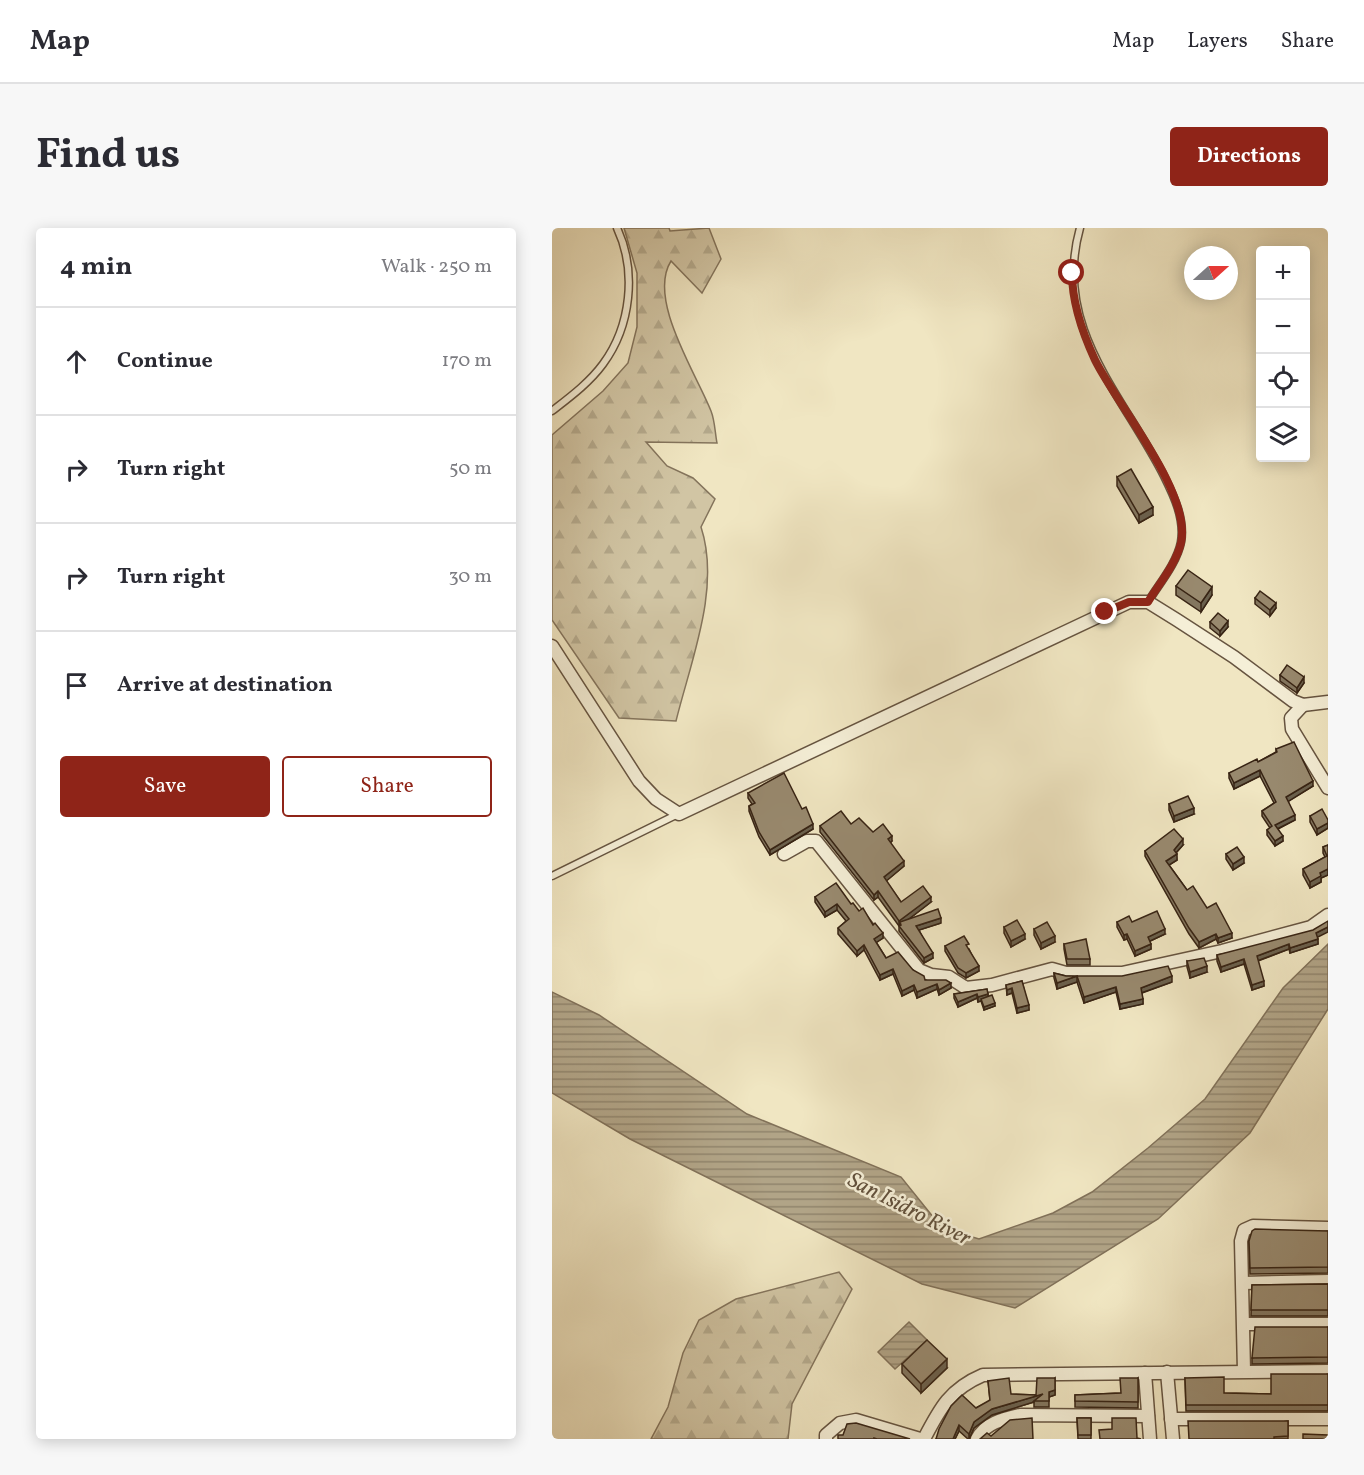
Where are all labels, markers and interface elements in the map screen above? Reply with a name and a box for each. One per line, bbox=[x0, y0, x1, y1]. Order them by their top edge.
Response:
text: Map bbox=[30, 22, 90, 61]
text: Map bbox=[1112, 27, 1154, 56]
text: Layers bbox=[1187, 27, 1248, 56]
text: Share bbox=[1281, 27, 1334, 56]
text: Find us bbox=[36, 127, 180, 186]
button: Directions bbox=[1170, 127, 1328, 186]
north arrow bbox=[1184, 246, 1238, 300]
map controls bbox=[1256, 246, 1310, 462]
button: + bbox=[1256, 246, 1310, 300]
text: 4 min bbox=[60, 249, 132, 285]
text: Walk · 250 m bbox=[381, 253, 492, 281]
route start bbox=[1058, 259, 1084, 285]
button: − bbox=[1256, 300, 1310, 354]
icon: ahead bbox=[60, 345, 93, 378]
text: Continue bbox=[117, 346, 213, 377]
text: 170 m bbox=[442, 347, 492, 375]
button: locate bbox=[1256, 354, 1310, 408]
button: layers bbox=[1256, 408, 1310, 462]
icon: right bbox=[60, 453, 93, 486]
text: Turn right bbox=[117, 454, 225, 485]
text: 50 m bbox=[449, 455, 492, 483]
icon: right bbox=[60, 561, 93, 594]
text: Turn right bbox=[117, 562, 225, 593]
text: 30 m bbox=[448, 563, 492, 591]
route end bbox=[1091, 598, 1117, 624]
icon: arrive bbox=[60, 669, 93, 702]
text: Arrive at destination bbox=[117, 670, 333, 701]
button: Save bbox=[60, 756, 270, 817]
button: Share bbox=[282, 756, 492, 817]
water label: San Isidro River bbox=[842, 1166, 977, 1255]

